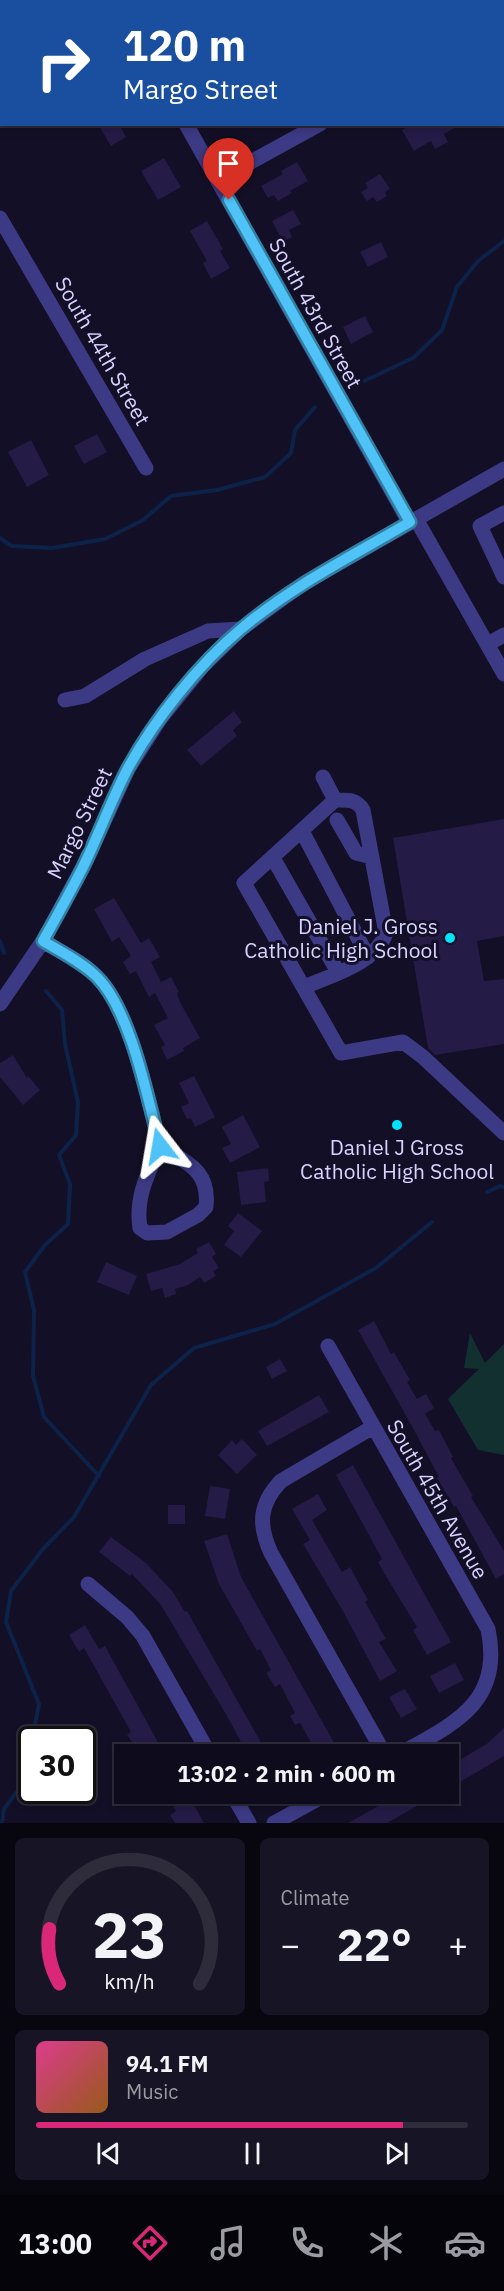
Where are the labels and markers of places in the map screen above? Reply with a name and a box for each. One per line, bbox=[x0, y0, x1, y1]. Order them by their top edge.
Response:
pin bbox=[203, 138, 254, 200]
place label: Daniel J. Gross Catholic High School bbox=[244, 912, 438, 964]
marker: Daniel J. Gross Catholic High School bbox=[443, 931, 457, 945]
marker: Daniel J Gross Catholic High School bbox=[390, 1118, 404, 1132]
place label: Daniel J Gross Catholic High School bbox=[300, 1133, 494, 1185]

